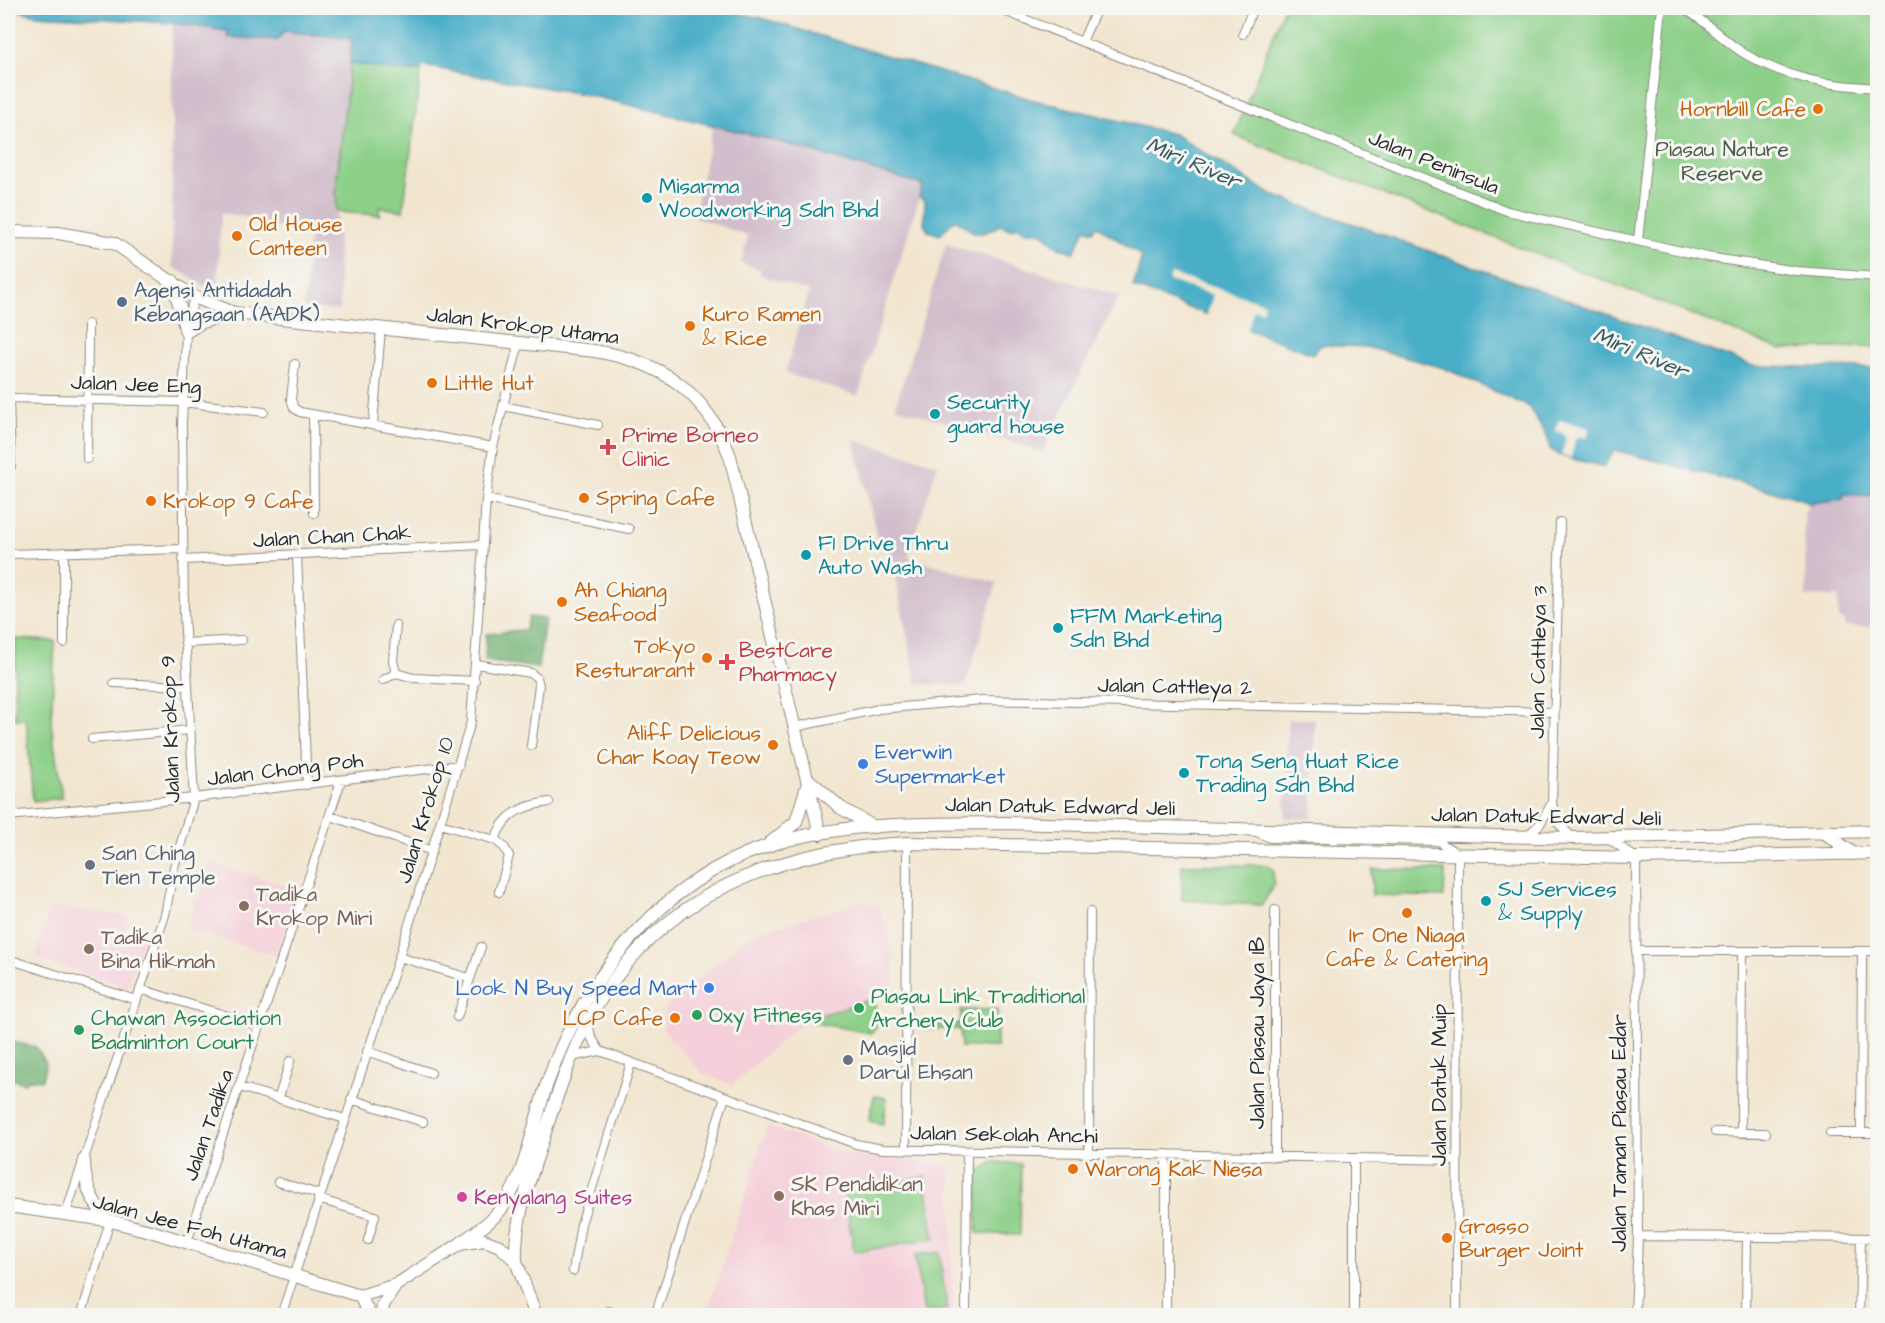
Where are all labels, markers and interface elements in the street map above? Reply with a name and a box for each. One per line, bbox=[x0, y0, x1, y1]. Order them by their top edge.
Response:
place label: Hornbill Cafe bbox=[1680, 95, 1806, 124]
marker: Hornbill Cafe bbox=[1811, 102, 1825, 116]
street label: Jalan Peninsula bbox=[1364, 123, 1504, 202]
water label: Miri River bbox=[1141, 130, 1248, 198]
park label: Piasau Nature Reserve bbox=[1655, 135, 1789, 188]
place label: Misarma Woodworking Sdn Bhd bbox=[659, 172, 879, 227]
marker: Misarma Woodworking Sdn Bhd bbox=[640, 191, 654, 205]
place label: Old House Canteen bbox=[249, 210, 343, 263]
marker: Old House Canteen bbox=[230, 229, 244, 243]
place label: Agensi Antidadah Kebangsaan (AADK) bbox=[134, 276, 320, 331]
marker: Agensi Antidadah Kebangsaan (AADK) bbox=[115, 295, 129, 309]
street label: Jalan Krokop Utama bbox=[425, 299, 621, 353]
place label: Kuro Ramen & Rice bbox=[702, 300, 821, 353]
marker: Kuro Ramen & Rice bbox=[683, 319, 697, 333]
water label: Miri River bbox=[1588, 320, 1695, 388]
street label: Jalan Jee Eng bbox=[70, 368, 202, 403]
place label: Little Hut bbox=[444, 369, 534, 398]
marker: Little Hut bbox=[425, 376, 439, 390]
place label: Security guard house bbox=[947, 388, 1065, 443]
marker: Security guard house bbox=[928, 407, 942, 421]
place label: Prime Borneo Clinic bbox=[622, 421, 758, 474]
marker: Prime Borneo Clinic bbox=[599, 438, 617, 456]
place label: Spring Cafe bbox=[596, 484, 715, 515]
place label: Krokop 9 Cafe bbox=[163, 487, 314, 517]
marker: Spring Cafe bbox=[577, 491, 591, 505]
marker: Krokop 9 Cafe bbox=[144, 494, 158, 508]
street label: Jalan Chan Chak bbox=[252, 518, 412, 555]
place label: F1 Drive Thru Auto Wash bbox=[818, 529, 949, 582]
marker: F1 Drive Thru Auto Wash bbox=[799, 548, 813, 562]
place label: Ah Chiang Seafood bbox=[574, 576, 667, 629]
street label: Jalan Cattleya 3 bbox=[1523, 585, 1556, 739]
marker: Ah Chiang Seafood bbox=[555, 595, 569, 609]
place label: FFM Marketing Sdn Bhd bbox=[1070, 602, 1222, 655]
marker: FFM Marketing Sdn Bhd bbox=[1051, 621, 1065, 635]
place label: Tokyo Resturarant bbox=[575, 632, 696, 685]
place label: BestCare Pharmacy bbox=[739, 636, 837, 691]
marker: Tokyo Resturarant bbox=[700, 651, 714, 665]
street label: Jalan Krokop 9 bbox=[153, 655, 189, 803]
marker: BestCare Pharmacy bbox=[720, 655, 734, 669]
street label: Jalan Cattleya 2 bbox=[1097, 671, 1252, 704]
place label: Aliff Delicious Char Koay Teow bbox=[597, 719, 761, 774]
street label: Jalan Krokop 10 bbox=[389, 733, 462, 887]
marker: Aliff Delicious Char Koay Teow bbox=[766, 738, 780, 752]
place label: Everwin Supermarket bbox=[875, 738, 1006, 792]
street label: Jalan Chong Poh bbox=[205, 745, 366, 795]
place label: Tong Seng Huat Rice Trading Sdn Bhd bbox=[1196, 747, 1399, 802]
marker: Everwin Supermarket bbox=[856, 757, 870, 771]
marker: Tong Seng Huat Rice Trading Sdn Bhd bbox=[1177, 766, 1191, 780]
street label: Jalan Datuk Edward Jeli bbox=[945, 790, 1175, 823]
street label: Jalan Datuk Edward Jeli bbox=[1431, 800, 1661, 833]
place label: San Ching Tien Temple bbox=[102, 839, 216, 893]
marker: San Ching Tien Temple bbox=[83, 858, 97, 872]
place label: SJ Services & Supply bbox=[1498, 875, 1617, 930]
place label: Tadika Krokop Miri bbox=[256, 880, 372, 934]
marker: SJ Services & Supply bbox=[1479, 894, 1493, 908]
marker: Tadika Krokop Miri bbox=[237, 899, 251, 913]
marker: Ir One Niaga Cafe & Catering bbox=[1400, 906, 1414, 920]
place label: Ir One Niaga Cafe & Catering bbox=[1326, 921, 1488, 976]
place label: Tadika Bina Hikmah bbox=[101, 923, 216, 976]
street label: Jalan Piasau Jaya 1B bbox=[1243, 937, 1274, 1129]
marker: Tadika Bina Hikmah bbox=[82, 942, 96, 956]
place label: Look N Buy Speed Mart bbox=[455, 974, 698, 1005]
marker: Look N Buy Speed Mart bbox=[702, 981, 716, 995]
place label: Piasau Link Traditional Archery Club bbox=[871, 982, 1085, 1037]
place label: Oxy Fitness bbox=[709, 1001, 822, 1032]
marker: Piasau Link Traditional Archery Club bbox=[852, 1001, 866, 1015]
place label: Chawan Association Badminton Court bbox=[91, 1004, 281, 1057]
place label: LCP Cafe bbox=[562, 1004, 663, 1033]
street label: Jalan Datuk Muip bbox=[1425, 1004, 1455, 1166]
marker: Oxy Fitness bbox=[690, 1008, 704, 1022]
marker: LCP Cafe bbox=[668, 1011, 682, 1025]
street label: Jalan Taman Piasau Edar bbox=[1605, 1014, 1634, 1252]
marker: Chawan Association Badminton Court bbox=[72, 1023, 86, 1037]
place label: Masjid Darul Ehsan bbox=[860, 1034, 973, 1087]
marker: Masjid Darul Ehsan bbox=[841, 1053, 855, 1067]
street label: Jalan Tadika bbox=[176, 1065, 241, 1185]
street label: Jalan Sekolah Anchi bbox=[910, 1118, 1098, 1151]
place label: Warong Kak Niesa bbox=[1085, 1155, 1263, 1186]
marker: Warong Kak Niesa bbox=[1066, 1162, 1080, 1176]
place label: SK Pendidikan Khas Miri bbox=[791, 1170, 923, 1223]
place label: Kenyalang Suites bbox=[474, 1183, 632, 1214]
street label: Jalan Jee Foh Utama bbox=[89, 1187, 291, 1266]
marker: SK Pendidikan Khas Miri bbox=[772, 1189, 786, 1203]
marker: Kenyalang Suites bbox=[455, 1190, 469, 1204]
place label: Grasso Burger Joint bbox=[1459, 1212, 1584, 1267]
marker: Grasso Burger Joint bbox=[1440, 1231, 1454, 1245]

